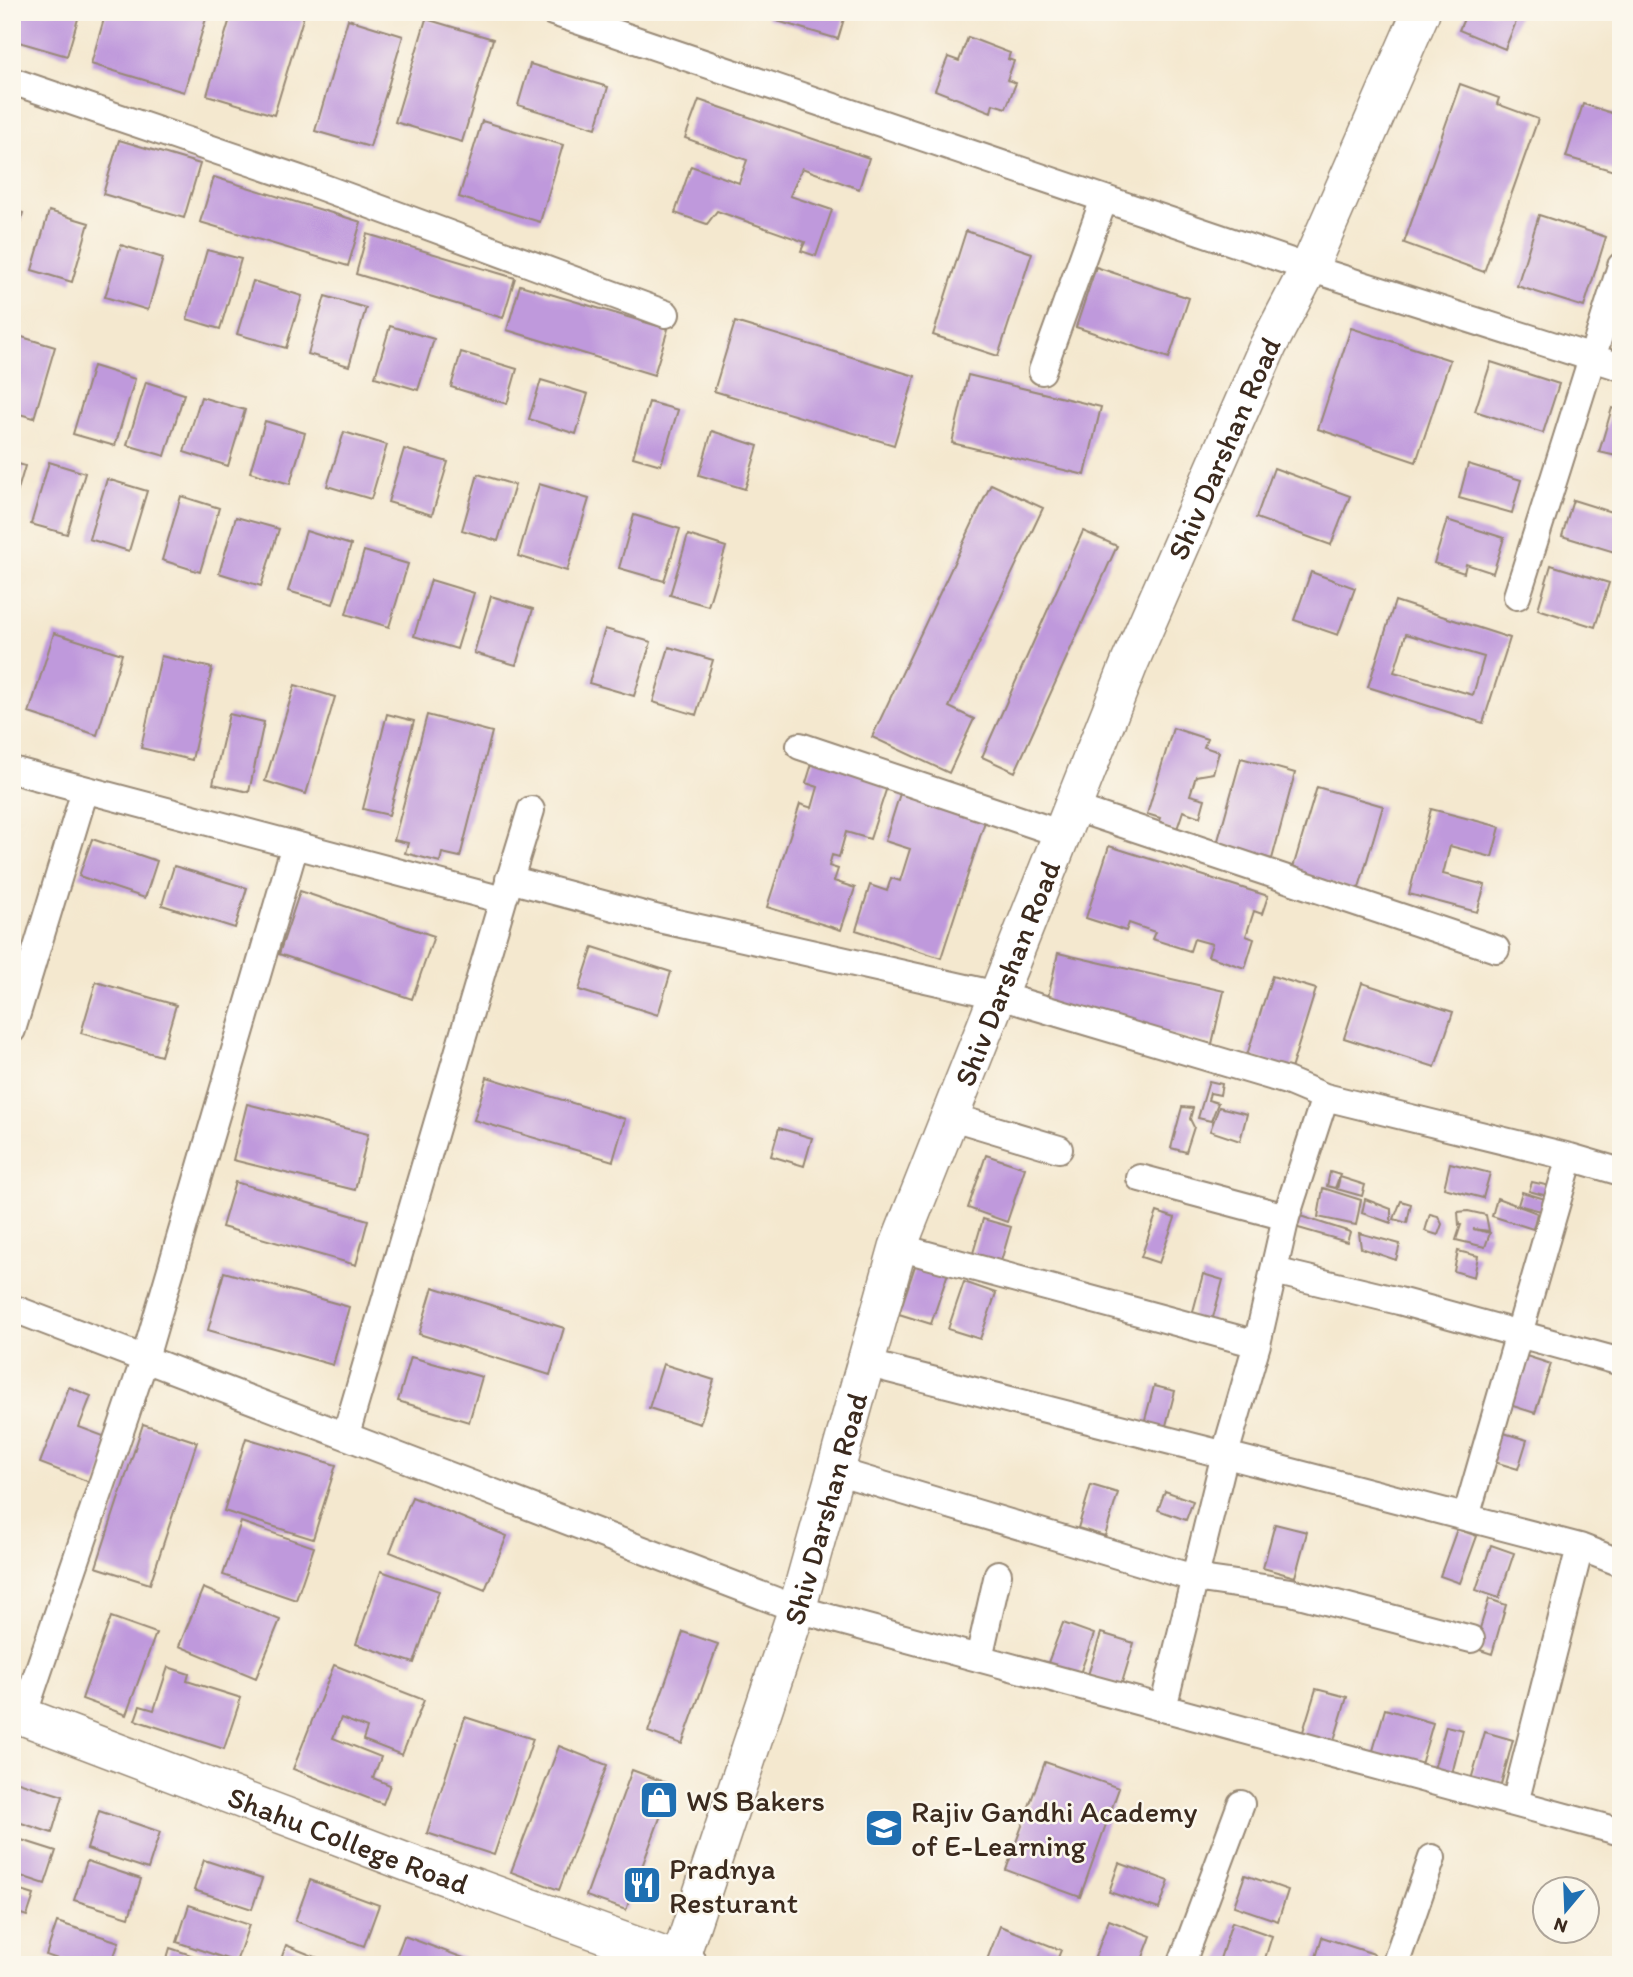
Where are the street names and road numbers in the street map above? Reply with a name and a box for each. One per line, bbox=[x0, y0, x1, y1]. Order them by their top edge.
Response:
street label: Shiv Darshan Road bbox=[1159, 329, 1289, 565]
street label: Shiv Darshan Road bbox=[945, 854, 1068, 1091]
street label: Shiv Darshan Road bbox=[775, 1387, 875, 1629]
street label: Shahu College Road bbox=[223, 1778, 474, 1902]

